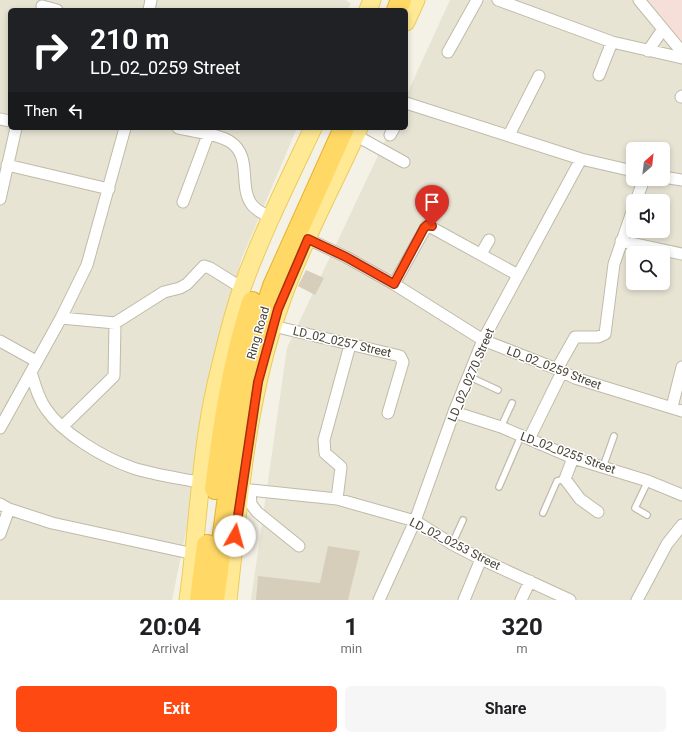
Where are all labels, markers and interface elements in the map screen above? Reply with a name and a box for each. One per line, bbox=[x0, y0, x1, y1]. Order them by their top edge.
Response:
text: 210 m bbox=[90, 23, 169, 56]
icon: right bbox=[24, 24, 76, 76]
text: LD_02_0259 Street bbox=[90, 57, 240, 78]
icon: left bbox=[65, 100, 87, 122]
text: Then bbox=[24, 102, 57, 120]
north arrow bbox=[626, 142, 670, 186]
map controls bbox=[626, 142, 670, 290]
pin bbox=[415, 185, 449, 226]
icon: arrive bbox=[421, 191, 443, 213]
button: sound bbox=[626, 194, 670, 238]
button: search bbox=[626, 246, 670, 290]
street label: Ring Road bbox=[244, 305, 272, 361]
street label: LD_02_0257 Street bbox=[292, 324, 392, 360]
street label: LD_02_0270 Street bbox=[445, 326, 497, 424]
street label: LD_02_0259 Street bbox=[505, 343, 603, 393]
street label: LD_02_0255 Street bbox=[518, 429, 618, 477]
position arrow bbox=[214, 515, 256, 557]
street label: LD_02_0253 Street bbox=[407, 515, 503, 573]
text: 20:04 bbox=[139, 613, 201, 641]
text: 1 bbox=[344, 613, 358, 641]
text: 320 bbox=[501, 613, 543, 641]
text: Arrival bbox=[152, 641, 189, 656]
text: min bbox=[340, 641, 362, 656]
text: m bbox=[516, 641, 528, 656]
button: Exit bbox=[16, 686, 337, 732]
button: Share bbox=[345, 686, 666, 732]

